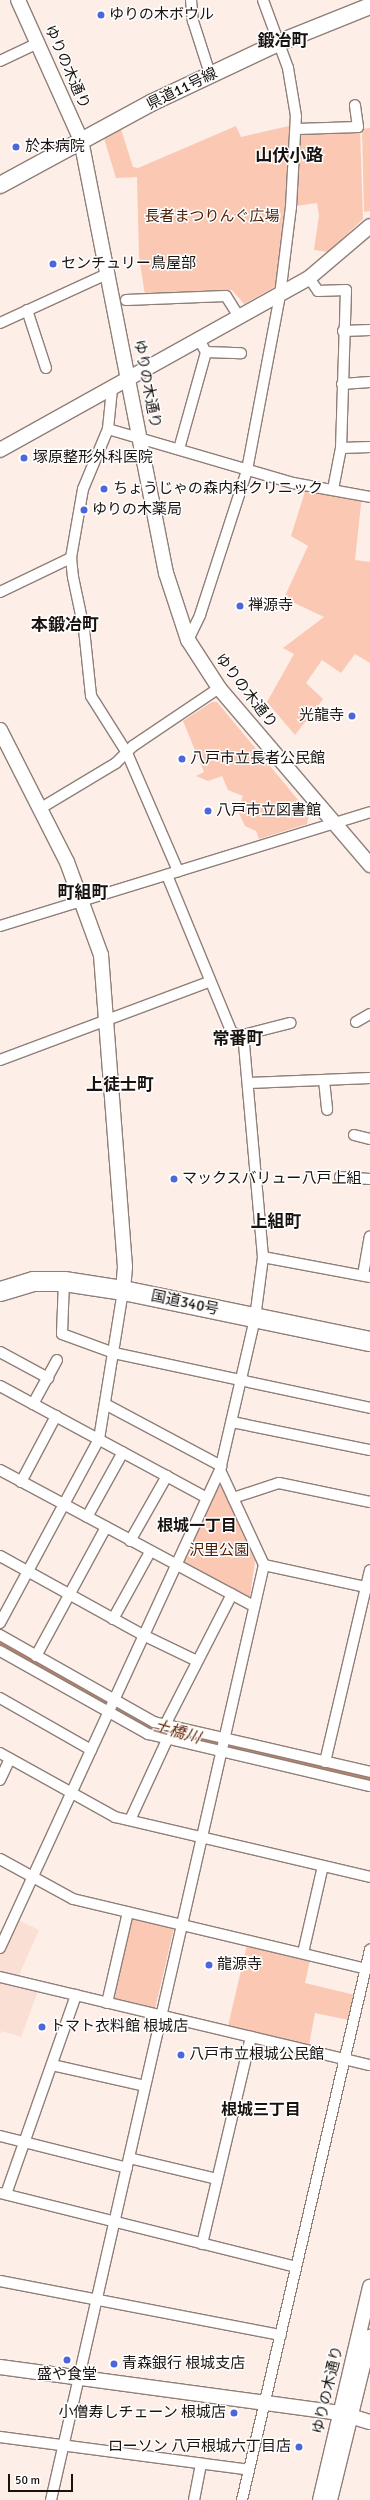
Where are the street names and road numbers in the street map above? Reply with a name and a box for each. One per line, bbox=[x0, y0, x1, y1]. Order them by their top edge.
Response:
street label: ゆりの木通り bbox=[40, 22, 94, 112]
street label: 県道11号線 bbox=[144, 64, 220, 114]
street label: ゆりの木通り bbox=[130, 338, 164, 430]
street label: ゆりの木通り bbox=[211, 650, 281, 732]
street label: 国道340号 bbox=[149, 1287, 221, 1319]
street label: ゆりの木通り bbox=[309, 2344, 347, 2436]

